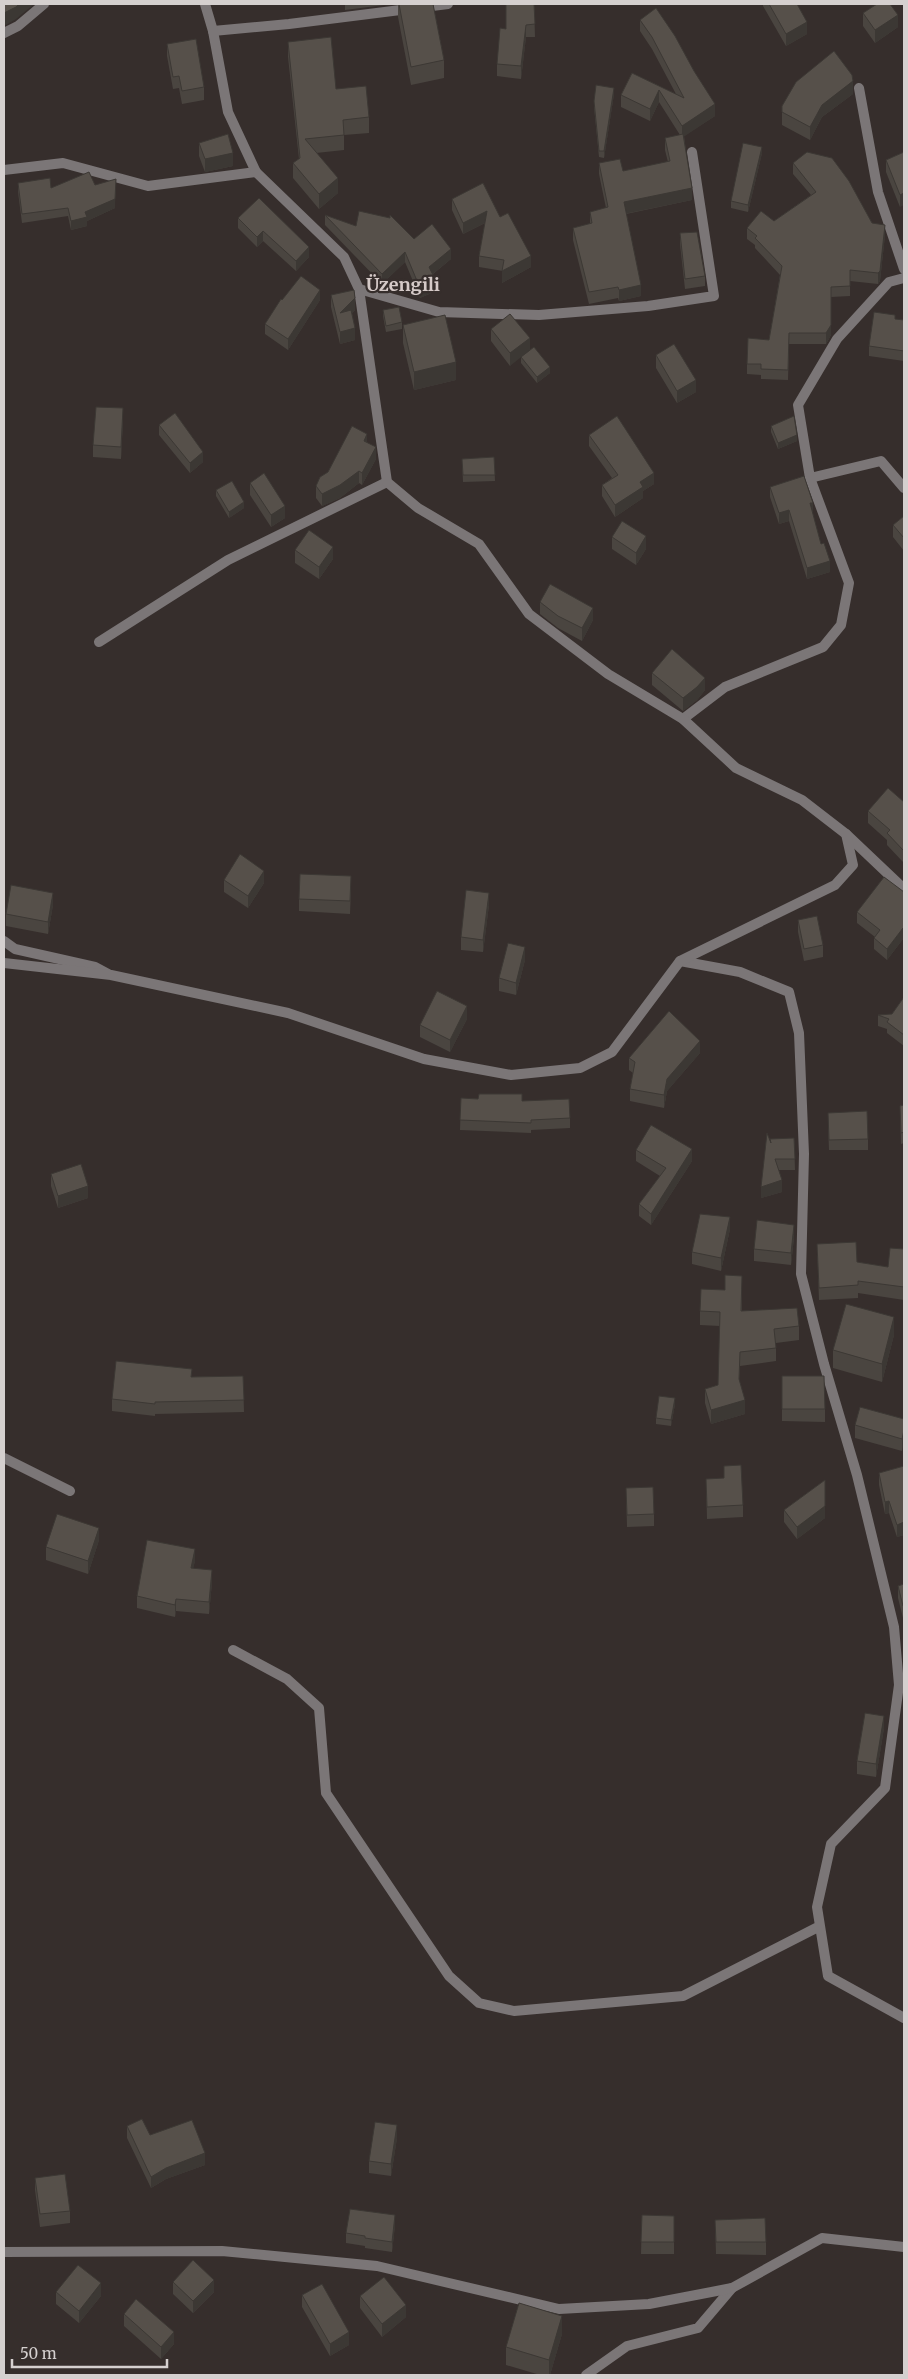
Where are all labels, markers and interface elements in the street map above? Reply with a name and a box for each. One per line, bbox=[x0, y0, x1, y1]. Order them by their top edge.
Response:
district label: Üzengili bbox=[366, 273, 440, 296]
scale bar bbox=[12, 2336, 168, 2368]
text: 50 m bbox=[20, 2344, 57, 2363]

